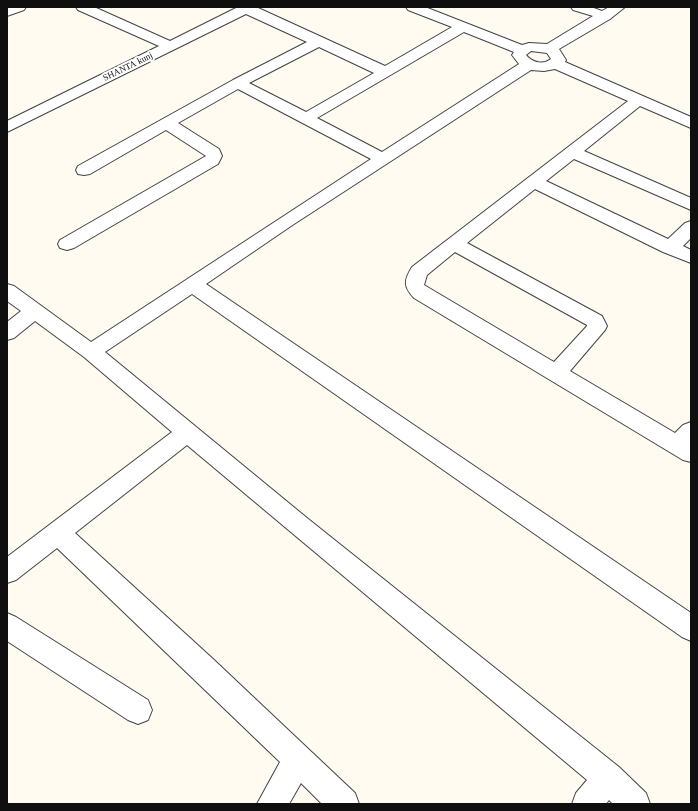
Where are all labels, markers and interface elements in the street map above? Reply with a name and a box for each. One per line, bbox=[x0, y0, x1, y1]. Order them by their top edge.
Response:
street label: SHANTA kunj bbox=[101, 50, 155, 84]

